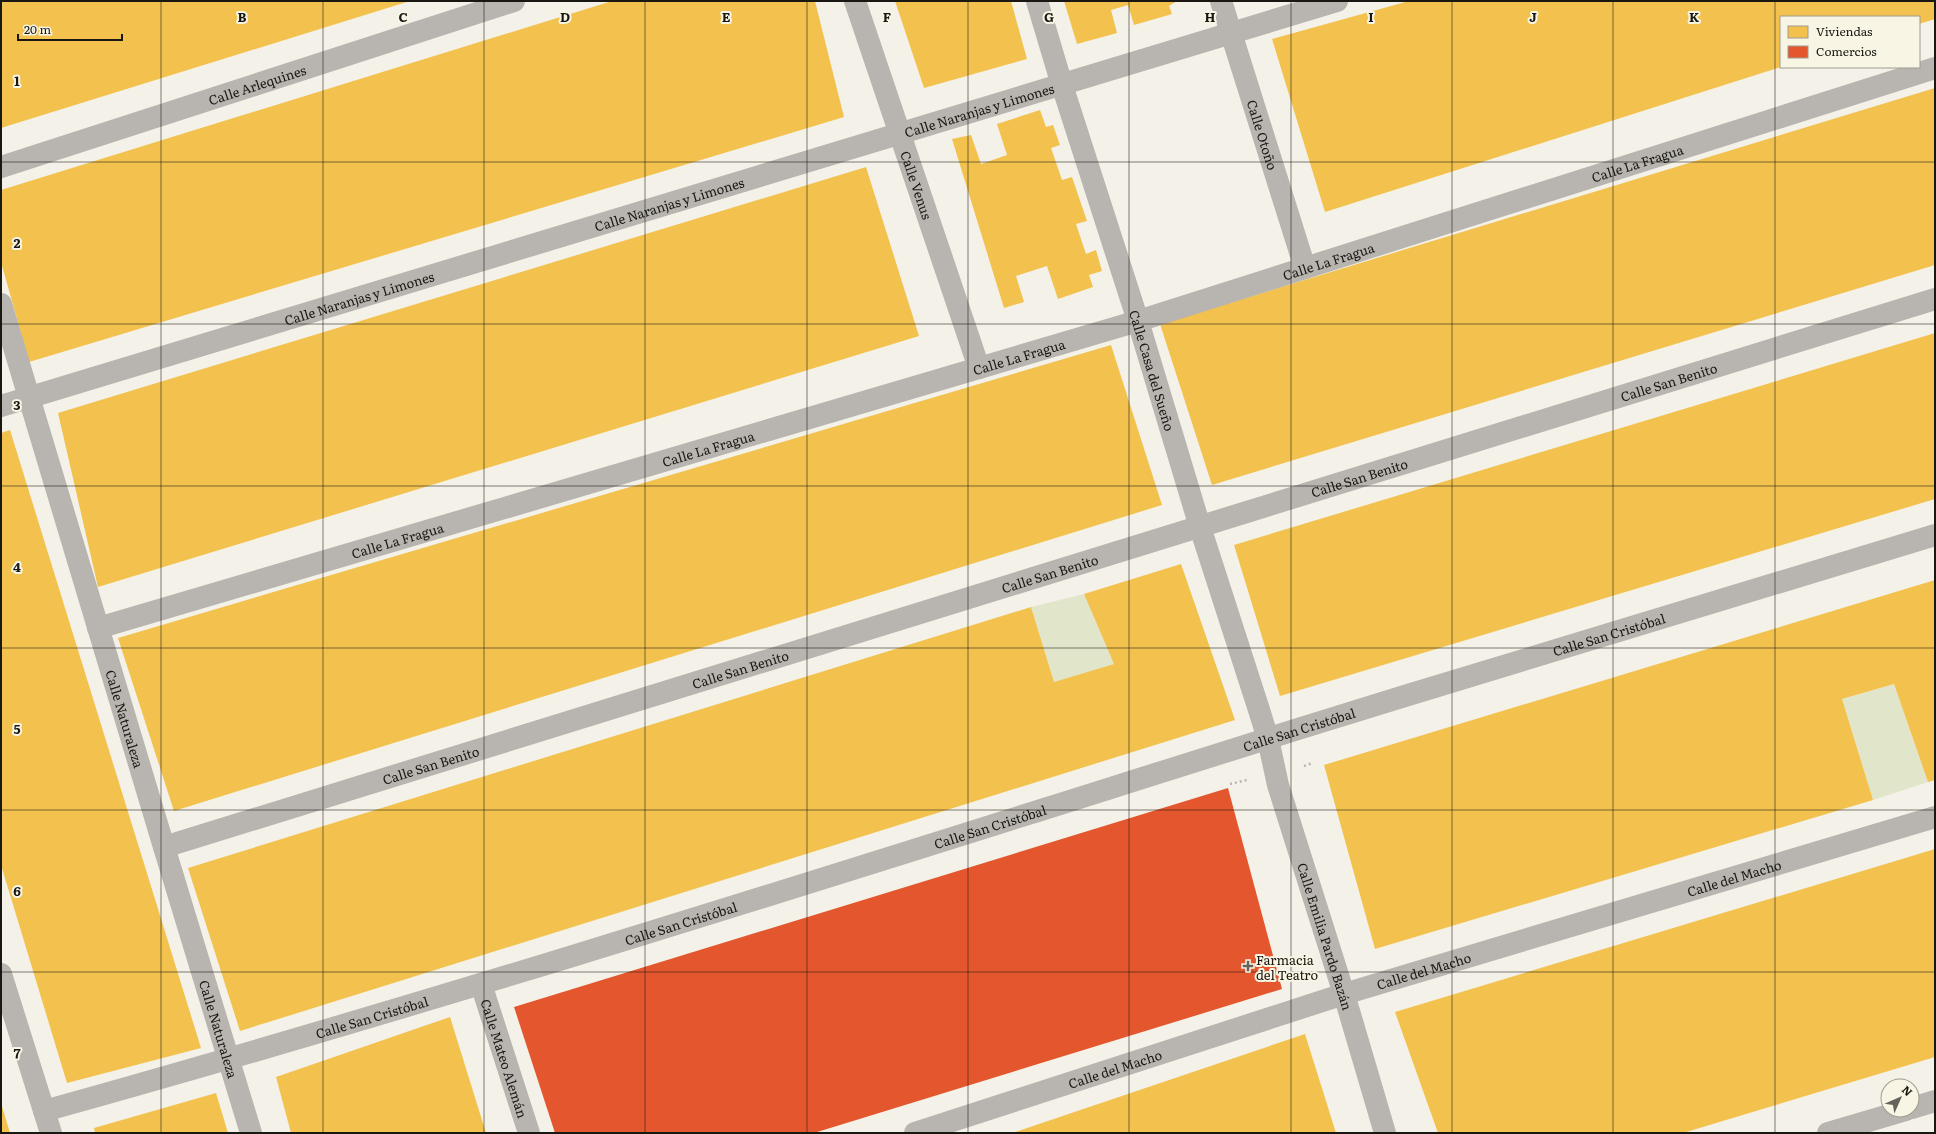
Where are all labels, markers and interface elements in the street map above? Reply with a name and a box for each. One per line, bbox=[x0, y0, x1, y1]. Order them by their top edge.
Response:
text: B bbox=[238, 7, 247, 26]
text: C bbox=[398, 7, 408, 26]
text: D bbox=[560, 7, 570, 26]
text: E bbox=[722, 7, 731, 26]
text: F bbox=[883, 7, 891, 26]
text: G bbox=[1044, 7, 1054, 26]
text: H bbox=[1205, 7, 1216, 26]
text: I bbox=[1368, 7, 1374, 26]
text: J bbox=[1529, 7, 1537, 26]
text: K bbox=[1689, 7, 1700, 26]
scale bar bbox=[18, 16, 122, 42]
legend bbox=[1780, 16, 1920, 68]
text: 20 m bbox=[24, 20, 51, 38]
text: Viviendas bbox=[1816, 22, 1873, 40]
text: Comercios bbox=[1816, 42, 1877, 60]
street label: Calle Arlequines bbox=[206, 60, 308, 109]
text: 1 bbox=[14, 71, 20, 90]
street label: Calle Naranjas y Limones bbox=[902, 78, 1056, 141]
street label: Calle Otoño bbox=[1243, 97, 1283, 172]
street label: Calle La Fragua bbox=[1589, 139, 1685, 186]
street label: Calle Venus bbox=[897, 148, 938, 222]
street label: Calle Naranjas y Limones bbox=[592, 172, 746, 235]
text: 2 bbox=[14, 233, 21, 252]
street label: Calle La Fragua bbox=[1280, 237, 1377, 284]
street label: Calle Naranjas y Limones bbox=[282, 266, 436, 329]
street label: Calle Casa del Sueño bbox=[1126, 307, 1180, 433]
street label: Calle La Fragua bbox=[970, 334, 1067, 379]
street label: Calle San Benito bbox=[1618, 357, 1720, 405]
text: 3 bbox=[13, 395, 21, 414]
street label: Calle La Fragua bbox=[660, 425, 756, 471]
street label: Calle San Benito bbox=[1308, 453, 1410, 501]
street label: Calle La Fragua bbox=[349, 517, 446, 562]
street label: Calle San Benito bbox=[999, 549, 1101, 597]
text: 4 bbox=[13, 557, 21, 576]
street label: Calle San Cristóbal bbox=[1550, 608, 1668, 660]
street label: Calle San Benito bbox=[689, 645, 791, 693]
street label: Calle Naturaleza bbox=[102, 667, 149, 770]
street label: Calle San Cristóbal bbox=[1240, 702, 1358, 755]
text: 5 bbox=[13, 719, 21, 738]
street label: Calle San Benito bbox=[380, 741, 482, 788]
street label: Calle San Cristóbal bbox=[931, 799, 1049, 853]
street label: Calle del Macho bbox=[1684, 854, 1784, 900]
street label: Calle Emilia Pardo Bazán bbox=[1294, 860, 1358, 1013]
text: 6 bbox=[13, 881, 21, 900]
street label: Calle San Cristóbal bbox=[622, 896, 740, 949]
street label: Calle del Macho bbox=[1374, 947, 1473, 993]
place label: Farmacia del Teatro bbox=[1256, 950, 1318, 984]
marker: Farmacia del Teatro bbox=[1243, 961, 1253, 971]
street label: Calle Naturaleza bbox=[195, 977, 243, 1080]
street label: Calle San Cristóbal bbox=[313, 991, 431, 1042]
street label: Calle Mateo Alemán bbox=[477, 996, 533, 1121]
text: 7 bbox=[13, 1043, 21, 1062]
street label: Calle del Macho bbox=[1065, 1044, 1164, 1092]
north arrow bbox=[1880, 1078, 1920, 1118]
text: N bbox=[1899, 1081, 1917, 1099]

